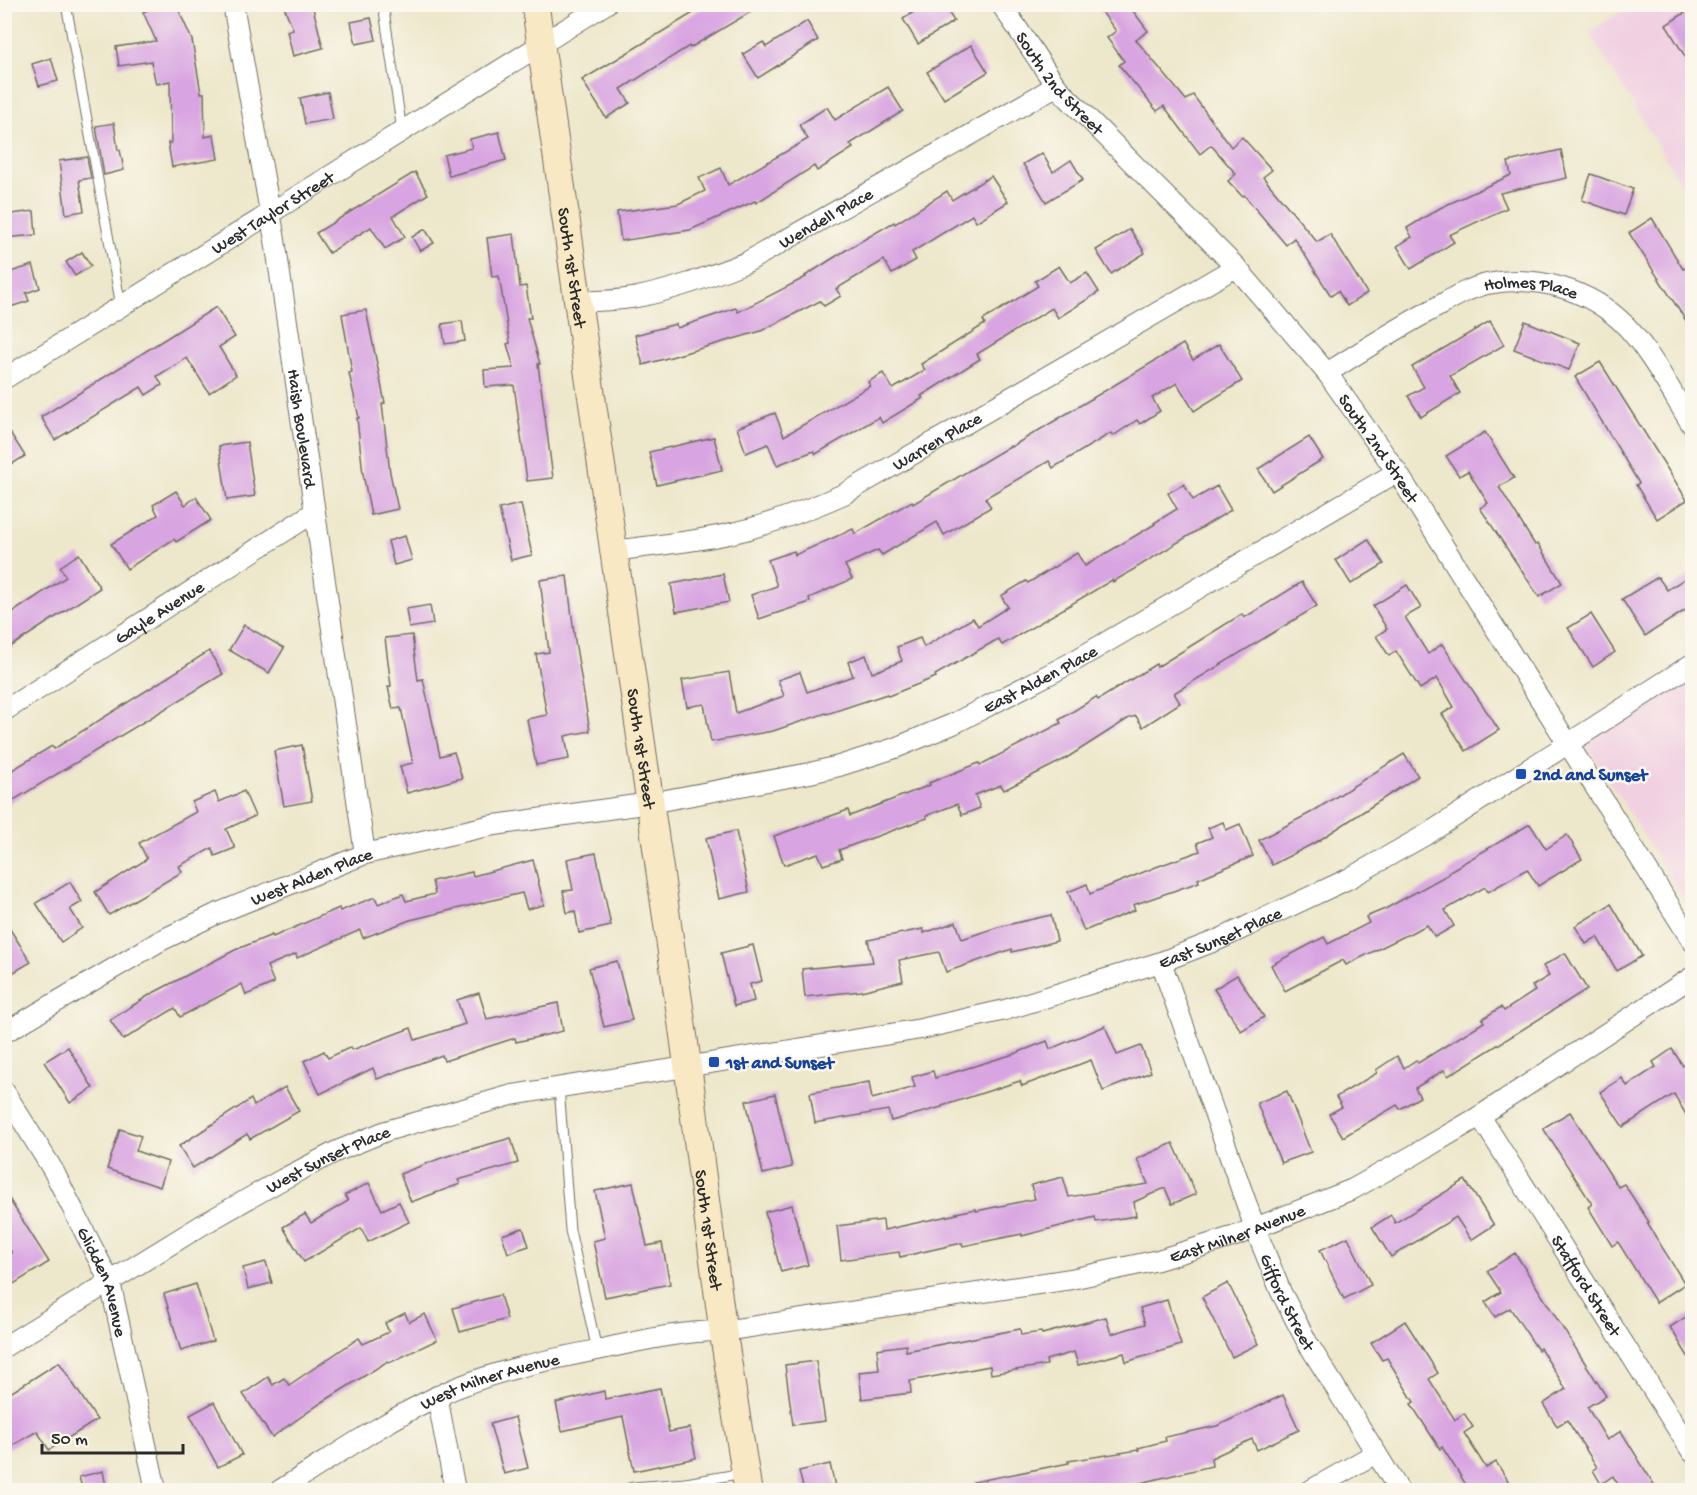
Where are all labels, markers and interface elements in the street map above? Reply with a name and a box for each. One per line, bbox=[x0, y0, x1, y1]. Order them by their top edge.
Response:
street label: South 2nd Street bbox=[1010, 29, 1108, 142]
street label: West Taylor Street bbox=[208, 167, 340, 260]
street label: Wendell Place bbox=[776, 184, 878, 255]
street label: South 1st Street bbox=[551, 206, 590, 331]
street label: Holmes Place bbox=[1482, 273, 1581, 306]
street label: Haish Boulevard bbox=[281, 368, 319, 491]
street label: South 2nd Street bbox=[1332, 391, 1423, 509]
street label: Warren Place bbox=[889, 408, 987, 477]
street label: Gayle Avenue bbox=[112, 577, 209, 650]
street label: East Alden Place bbox=[980, 641, 1103, 719]
street label: South 1st Street bbox=[621, 687, 659, 812]
place label: 2nd and Sunset bbox=[1533, 766, 1649, 787]
marker: 2nd and Sunset bbox=[1514, 767, 1528, 781]
street label: West Alden Place bbox=[248, 845, 375, 912]
street label: East Sunset Place bbox=[1156, 903, 1286, 975]
place label: 1st and Sunset bbox=[725, 1054, 835, 1075]
marker: 1st and Sunset bbox=[707, 1055, 721, 1069]
street label: West Sunset Place bbox=[263, 1122, 394, 1199]
street label: South 1st Street bbox=[689, 1169, 726, 1293]
street label: East Milner Avenue bbox=[1167, 1201, 1309, 1269]
street label: Glidden Avenue bbox=[71, 1224, 130, 1340]
street label: Stafford Street bbox=[1545, 1232, 1625, 1342]
street label: Gifford Street bbox=[1254, 1251, 1319, 1357]
street label: West Milner Avenue bbox=[418, 1350, 562, 1416]
scale bar bbox=[42, 1417, 183, 1455]
text: 50 m bbox=[51, 1430, 88, 1451]

